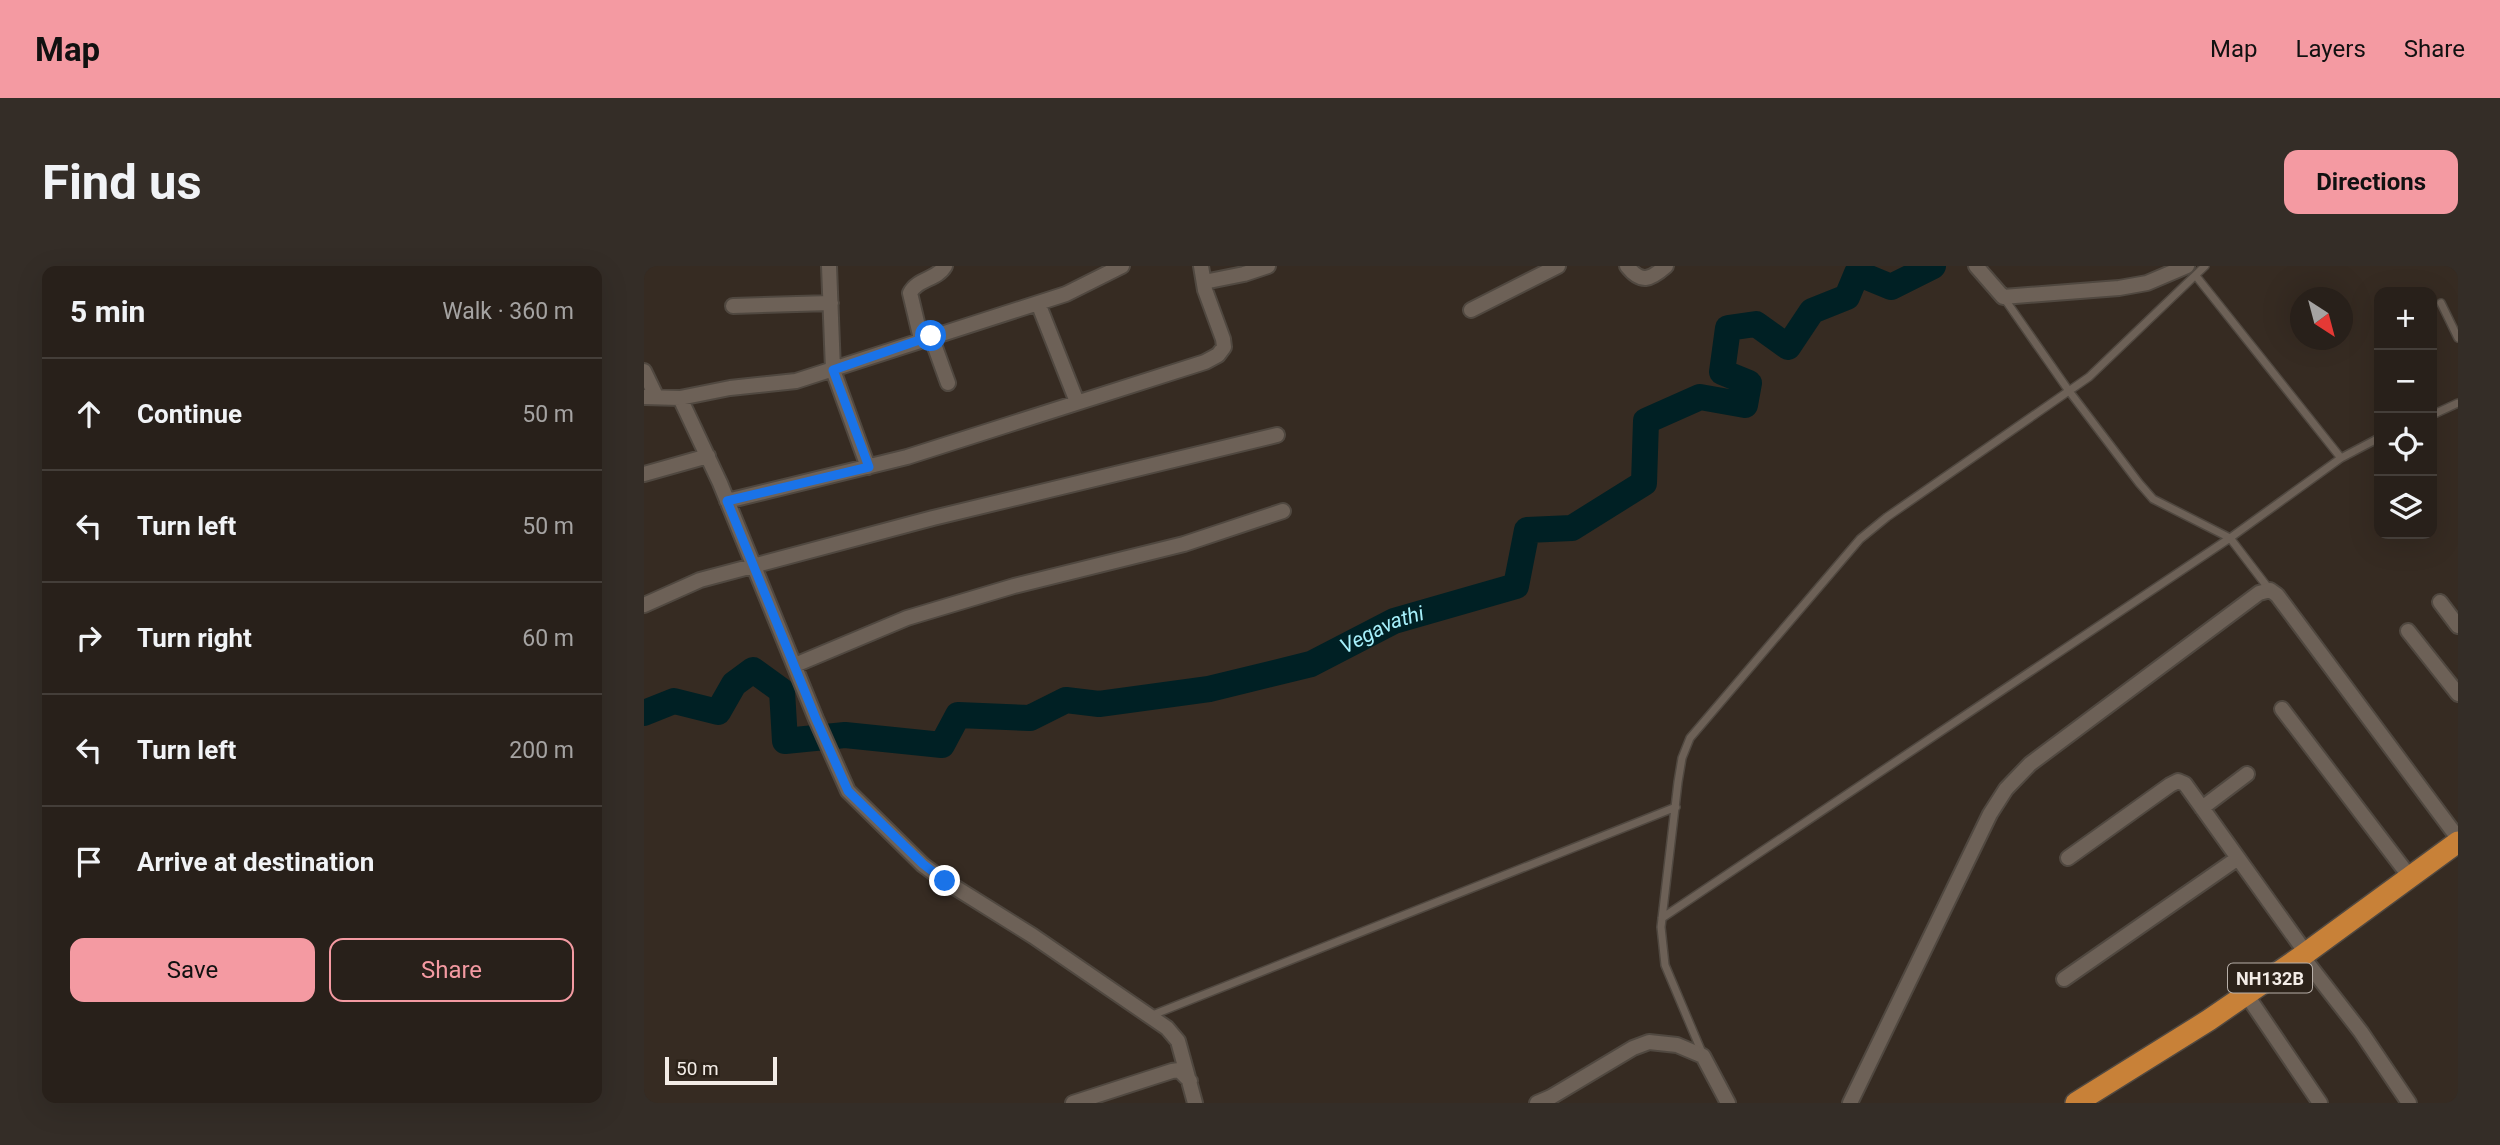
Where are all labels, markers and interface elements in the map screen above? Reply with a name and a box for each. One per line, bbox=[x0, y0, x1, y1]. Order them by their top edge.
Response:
text: Map bbox=[35, 30, 100, 69]
text: Map bbox=[2210, 35, 2258, 63]
text: Layers bbox=[2296, 35, 2366, 63]
text: Share bbox=[2404, 35, 2465, 63]
button: Directions bbox=[2284, 150, 2458, 214]
text: Find us bbox=[42, 154, 202, 211]
north arrow bbox=[2290, 287, 2353, 350]
map controls bbox=[2374, 287, 2437, 539]
button: + bbox=[2374, 287, 2437, 350]
text: 5 min bbox=[70, 294, 145, 329]
text: Walk · 360 m bbox=[442, 298, 574, 325]
route start bbox=[915, 320, 946, 351]
button: − bbox=[2374, 350, 2437, 413]
icon: ahead bbox=[70, 395, 108, 433]
text: Continue bbox=[137, 399, 242, 429]
text: 50 m bbox=[522, 401, 574, 428]
button: locate bbox=[2374, 413, 2437, 476]
button: layers bbox=[2374, 476, 2437, 539]
icon: left bbox=[70, 507, 108, 545]
text: Turn left bbox=[137, 511, 236, 541]
text: 50 m bbox=[522, 513, 574, 540]
water label: Vegavathi bbox=[1336, 601, 1427, 659]
icon: right bbox=[70, 619, 108, 657]
text: Turn right bbox=[137, 623, 252, 653]
text: 60 m bbox=[522, 625, 574, 652]
icon: left bbox=[70, 731, 108, 769]
text: Turn left bbox=[137, 735, 236, 765]
text: 200 m bbox=[509, 737, 574, 764]
icon: arrive bbox=[70, 843, 108, 881]
text: Arrive at destination bbox=[137, 847, 374, 877]
route end bbox=[929, 865, 960, 896]
button: Save bbox=[70, 938, 315, 1002]
button: Share bbox=[329, 938, 574, 1002]
road number: NH132B bbox=[2228, 964, 2312, 992]
scale bar bbox=[665, 1054, 777, 1086]
text: 50 m bbox=[676, 1057, 719, 1080]

